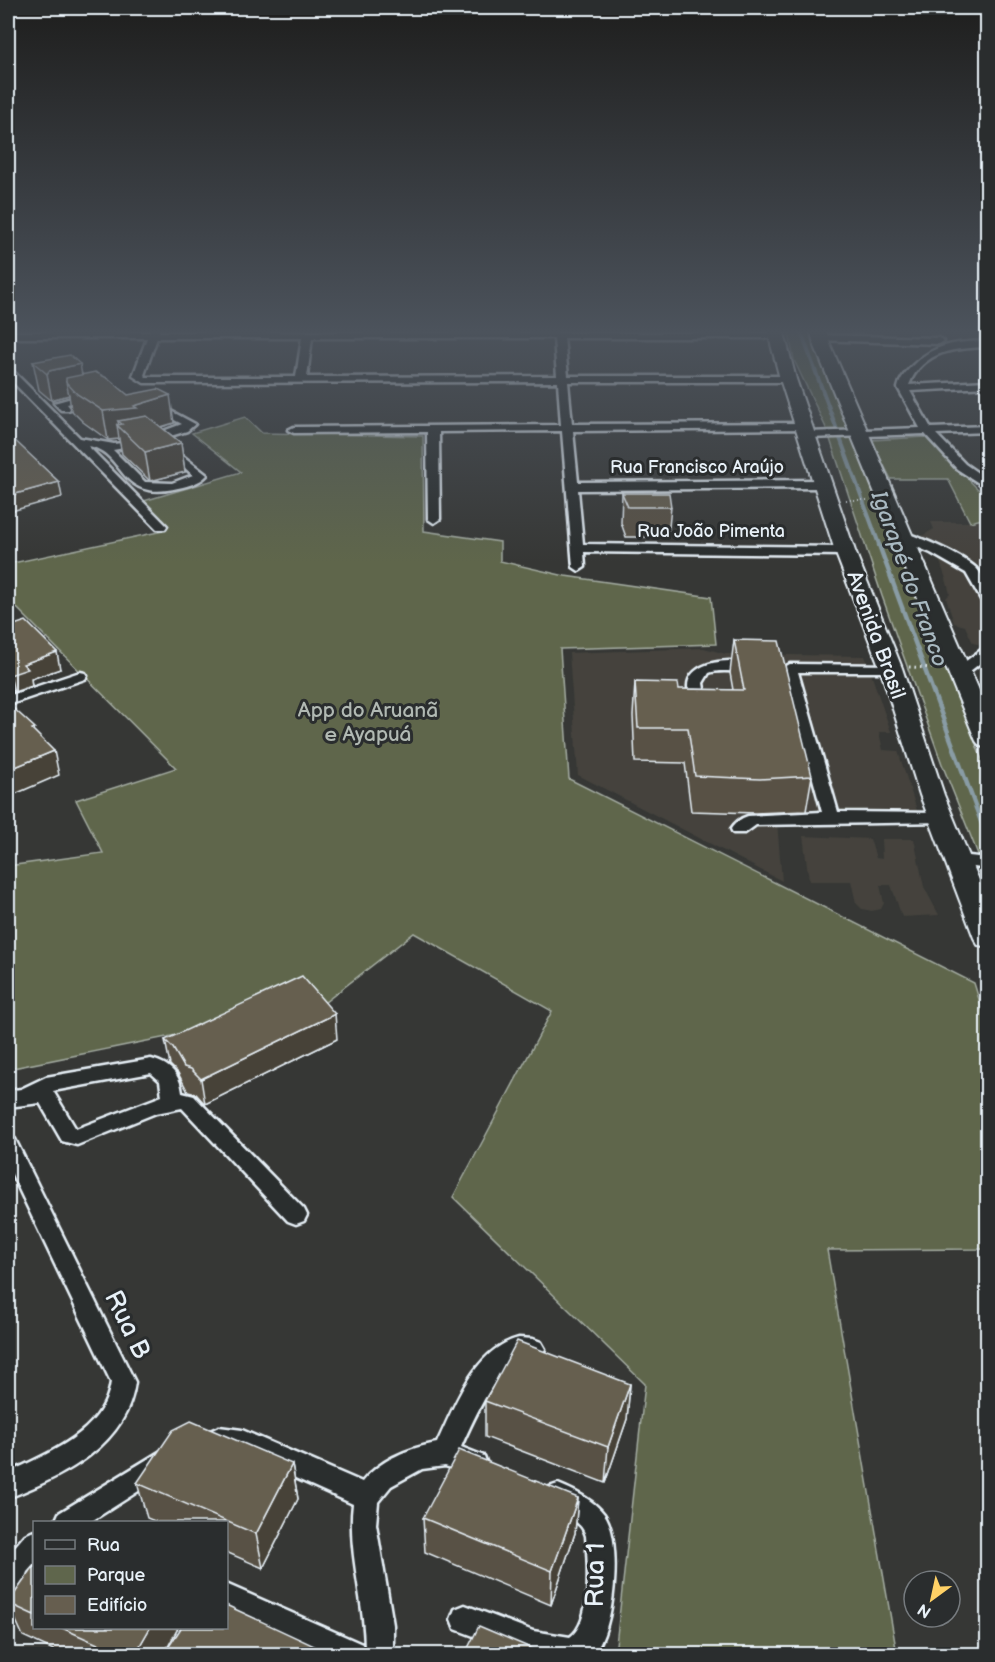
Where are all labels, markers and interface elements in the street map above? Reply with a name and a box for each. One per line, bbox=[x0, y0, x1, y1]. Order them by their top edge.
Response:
street label: Rua Francisco Araújo bbox=[610, 457, 784, 478]
water label: Igarapé do Franco bbox=[864, 487, 953, 671]
street label: Rua João Pimenta bbox=[637, 521, 785, 542]
street label: Avenida Brasil bbox=[841, 568, 911, 702]
park label: App do Aruanã e Ayapuá bbox=[298, 698, 438, 747]
street label: Rua B bbox=[97, 1286, 157, 1364]
legend bbox=[33, 1521, 228, 1629]
text: Rua bbox=[87, 1535, 120, 1556]
street label: Rua 1 bbox=[580, 1542, 612, 1608]
text: Parque bbox=[87, 1565, 145, 1586]
north arrow bbox=[902, 1569, 962, 1629]
text: Edifício bbox=[87, 1595, 147, 1616]
text: N bbox=[914, 1599, 935, 1622]

